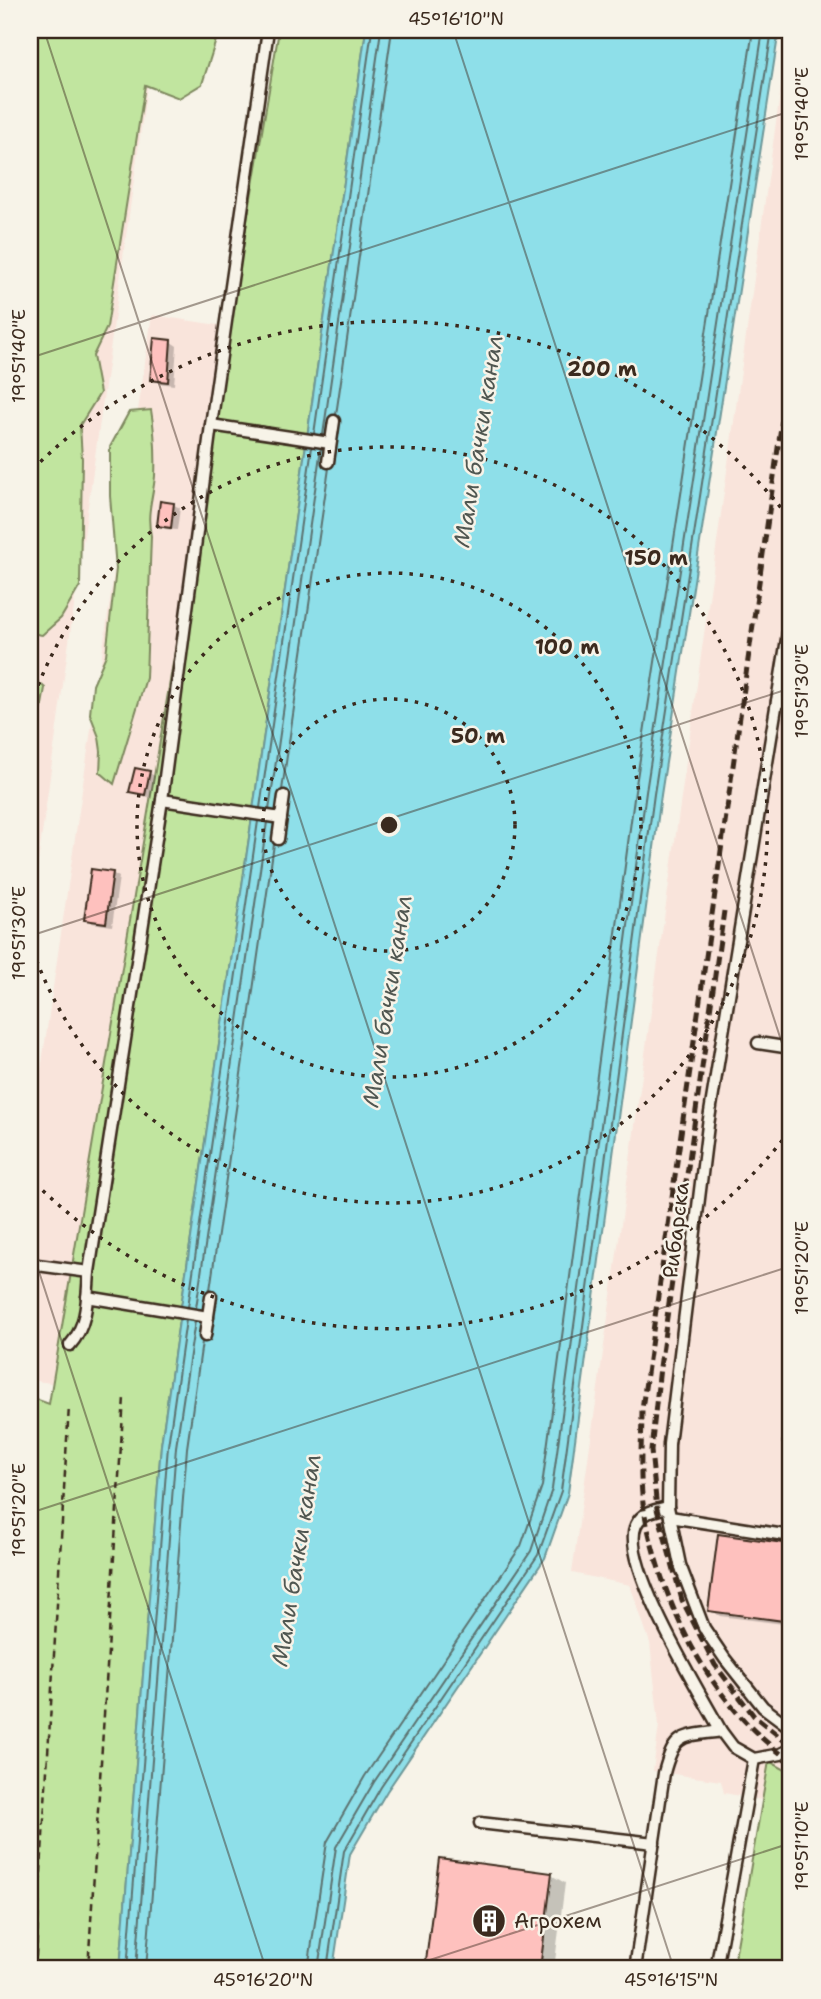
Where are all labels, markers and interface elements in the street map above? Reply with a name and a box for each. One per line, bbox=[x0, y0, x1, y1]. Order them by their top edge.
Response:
text: 45°16'10"N bbox=[408, 7, 504, 31]
text: 19°51'40"E bbox=[790, 67, 814, 161]
text: 19°51'40"E bbox=[7, 309, 31, 403]
water label: Мали бачки канал bbox=[446, 333, 510, 549]
text: 200 m bbox=[567, 355, 637, 383]
text: 150 m bbox=[624, 544, 688, 572]
text: 100 m bbox=[535, 633, 599, 661]
text: 19°51'30"E bbox=[790, 644, 814, 738]
text: 50 m bbox=[451, 722, 505, 750]
centre of rings bbox=[377, 813, 401, 837]
text: 19°51'30"E bbox=[7, 886, 31, 980]
water label: Мали бачки канал bbox=[355, 893, 419, 1109]
street label: Рибарска bbox=[656, 1180, 696, 1280]
text: 19°51'20"E bbox=[790, 1221, 814, 1315]
water label: Мали бачки канал bbox=[264, 1452, 328, 1668]
text: 19°51'20"E bbox=[7, 1463, 31, 1557]
text: 19°51'10"E bbox=[790, 1801, 814, 1891]
building icon: Агрохем bbox=[470, 1902, 508, 1940]
place label: Агрохем bbox=[514, 1907, 602, 1935]
text: 45°16'20"N bbox=[213, 1968, 313, 1992]
text: 45°16'15"N bbox=[624, 1968, 718, 1992]

